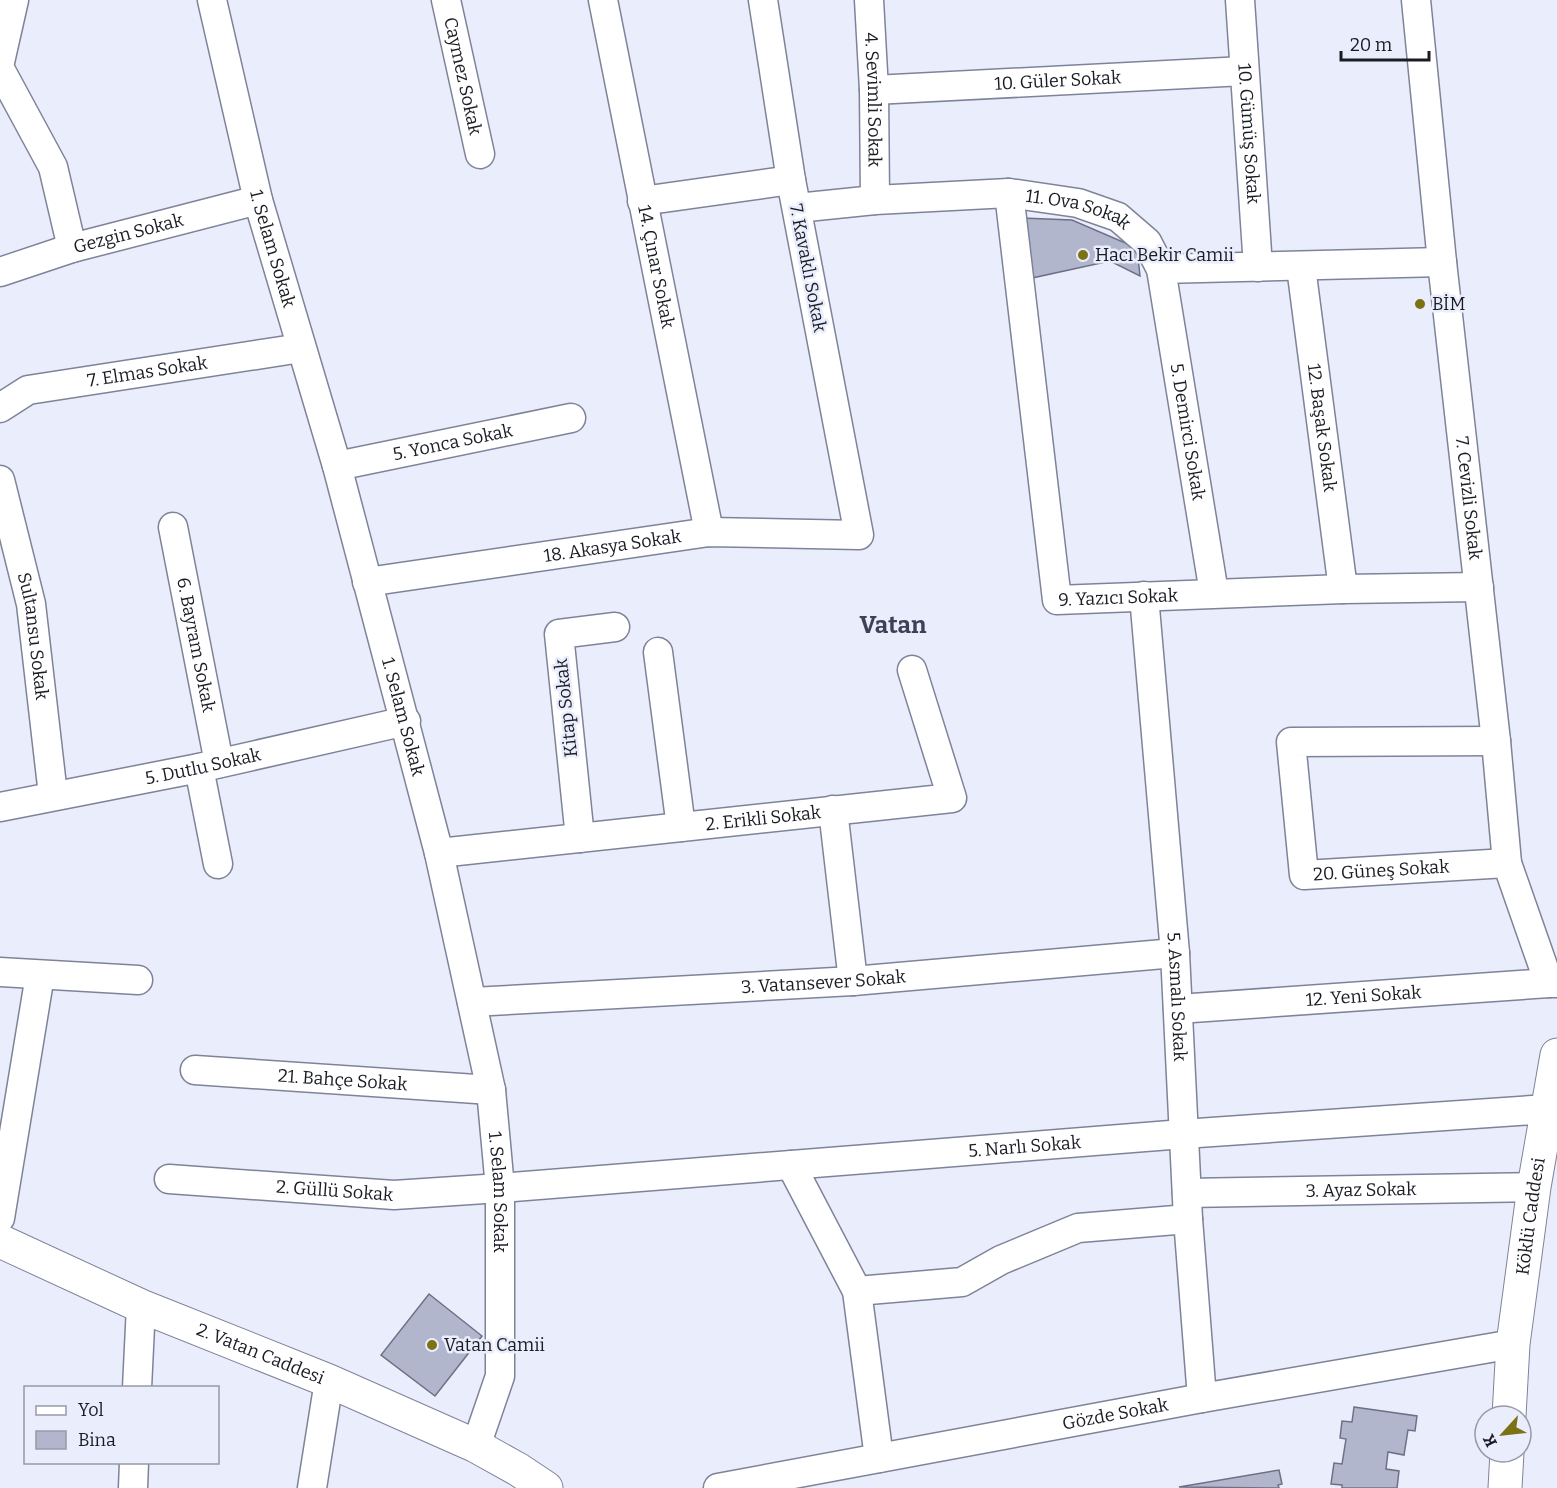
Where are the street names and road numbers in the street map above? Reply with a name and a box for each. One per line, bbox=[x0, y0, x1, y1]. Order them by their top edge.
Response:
street label: Caymez Sokak bbox=[439, 15, 487, 138]
street label: 4. Sevimli Sokak bbox=[860, 32, 886, 168]
street label: 10. Gümüş Sokak bbox=[1233, 63, 1265, 206]
street label: 10. Güler Sokak bbox=[994, 66, 1122, 95]
street label: 11. Ova Sokak bbox=[1024, 185, 1136, 235]
street label: 1. Selam Sokak bbox=[245, 188, 301, 311]
street label: 7. Kavaklı Sokak bbox=[785, 202, 831, 335]
street label: 14. Çınar Sokak bbox=[633, 203, 679, 331]
street label: Gezgin Sokak bbox=[71, 209, 186, 258]
street label: 7. Elmas Sokak bbox=[86, 351, 210, 392]
street label: 5. Demirci Sokak bbox=[1166, 362, 1210, 503]
street label: 12. Başak Sokak bbox=[1303, 362, 1341, 494]
street label: 5. Yonca Sokak bbox=[391, 419, 515, 465]
street label: 7. Cevizli Sokak bbox=[1451, 435, 1487, 562]
street label: 18. Akasya Sokak bbox=[542, 525, 683, 567]
street label: Sultansu Sokak bbox=[13, 570, 53, 702]
street label: 6. Bayram Sokak bbox=[172, 576, 220, 715]
street label: 9. Yazıcı Sokak bbox=[1058, 584, 1179, 611]
street label: 1. Selam Sokak bbox=[377, 655, 429, 779]
street label: Kitap Sokak bbox=[550, 657, 582, 758]
street label: 5. Dutlu Sokak bbox=[143, 743, 264, 789]
street label: 2. Erikli Sokak bbox=[704, 801, 823, 835]
street label: 20. Güneş Sokak bbox=[1313, 855, 1451, 885]
street label: 5. Asmalı Sokak bbox=[1162, 931, 1191, 1063]
street label: 3. Vatansever Sokak bbox=[741, 965, 907, 998]
street label: 12. Yeni Sokak bbox=[1305, 981, 1423, 1011]
street label: 21. Bahçe Sokak bbox=[277, 1065, 409, 1095]
street label: 1. Selam Sokak bbox=[484, 1130, 511, 1254]
street label: 5. Narlı Sokak bbox=[967, 1131, 1083, 1162]
street label: Köklü Caddesi bbox=[1511, 1156, 1550, 1276]
street label: 2. Güllü Sokak bbox=[275, 1176, 395, 1206]
street label: 3. Ayaz Sokak bbox=[1305, 1178, 1417, 1202]
street label: 2. Vatan Caddesi bbox=[194, 1318, 328, 1389]
street label: Gözde Sokak bbox=[1061, 1393, 1171, 1435]

